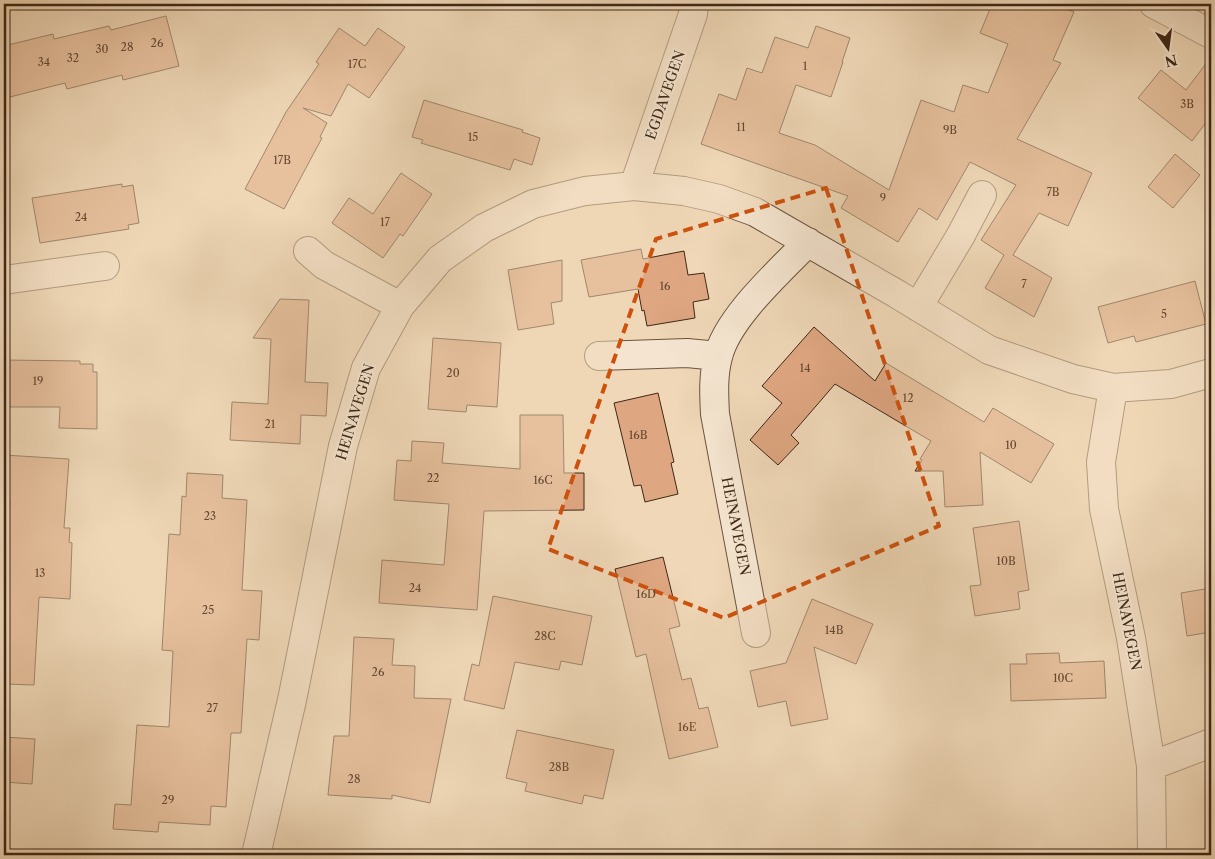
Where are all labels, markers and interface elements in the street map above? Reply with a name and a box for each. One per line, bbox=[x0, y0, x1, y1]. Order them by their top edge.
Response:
north arrow bbox=[1142, 22, 1192, 72]
house number: 26 bbox=[151, 36, 164, 50]
house number: 28 bbox=[121, 40, 133, 54]
house number: 30 bbox=[95, 42, 109, 56]
street label: EGDAVEGEN bbox=[641, 48, 689, 142]
text: N bbox=[1163, 50, 1179, 71]
house number: 32 bbox=[67, 51, 79, 65]
house number: 34 bbox=[38, 55, 50, 69]
house number: 17C bbox=[348, 57, 366, 71]
house number: 1 bbox=[803, 59, 808, 73]
house number: 3B bbox=[1180, 97, 1194, 111]
house number: 11 bbox=[736, 120, 746, 134]
house number: 9B bbox=[943, 123, 957, 137]
house number: 15 bbox=[468, 130, 478, 144]
house number: 17B bbox=[273, 153, 291, 167]
house number: 7B bbox=[1046, 185, 1060, 199]
house number: 9 bbox=[880, 191, 886, 205]
house number: 24 bbox=[75, 210, 87, 224]
house number: 17 bbox=[380, 215, 391, 229]
house number: 7 bbox=[1021, 277, 1027, 291]
house number: 16 bbox=[659, 279, 671, 293]
house number: 5 bbox=[1161, 307, 1167, 321]
street label: HEINAVEGEN bbox=[332, 361, 378, 462]
house number: 14 bbox=[800, 361, 810, 375]
house number: 20 bbox=[446, 366, 460, 380]
house number: 19 bbox=[32, 374, 44, 388]
house number: 12 bbox=[903, 391, 913, 405]
house number: 21 bbox=[265, 417, 276, 431]
house number: 16B bbox=[629, 428, 648, 442]
house number: 10 bbox=[1005, 438, 1017, 452]
house number: 22 bbox=[427, 471, 439, 485]
house number: 16C bbox=[533, 473, 553, 487]
street label: HEINAVEGEN bbox=[718, 475, 754, 577]
house number: 23 bbox=[204, 509, 216, 523]
house number: 10B bbox=[996, 554, 1016, 568]
house number: 13 bbox=[35, 566, 45, 580]
street label: HEINAVEGEN bbox=[1109, 570, 1145, 672]
house number: 24 bbox=[409, 581, 421, 595]
house number: 16D bbox=[636, 587, 656, 601]
house number: 25 bbox=[202, 603, 214, 617]
house number: 14B bbox=[825, 623, 844, 637]
house number: 28C bbox=[534, 629, 556, 643]
house number: 26 bbox=[372, 665, 385, 679]
house number: 10C bbox=[1053, 671, 1073, 685]
house number: 27 bbox=[206, 701, 218, 715]
house number: 16E bbox=[678, 720, 697, 734]
house number: 28B bbox=[549, 760, 570, 774]
house number: 28 bbox=[348, 772, 360, 786]
house number: 29 bbox=[162, 793, 174, 807]

